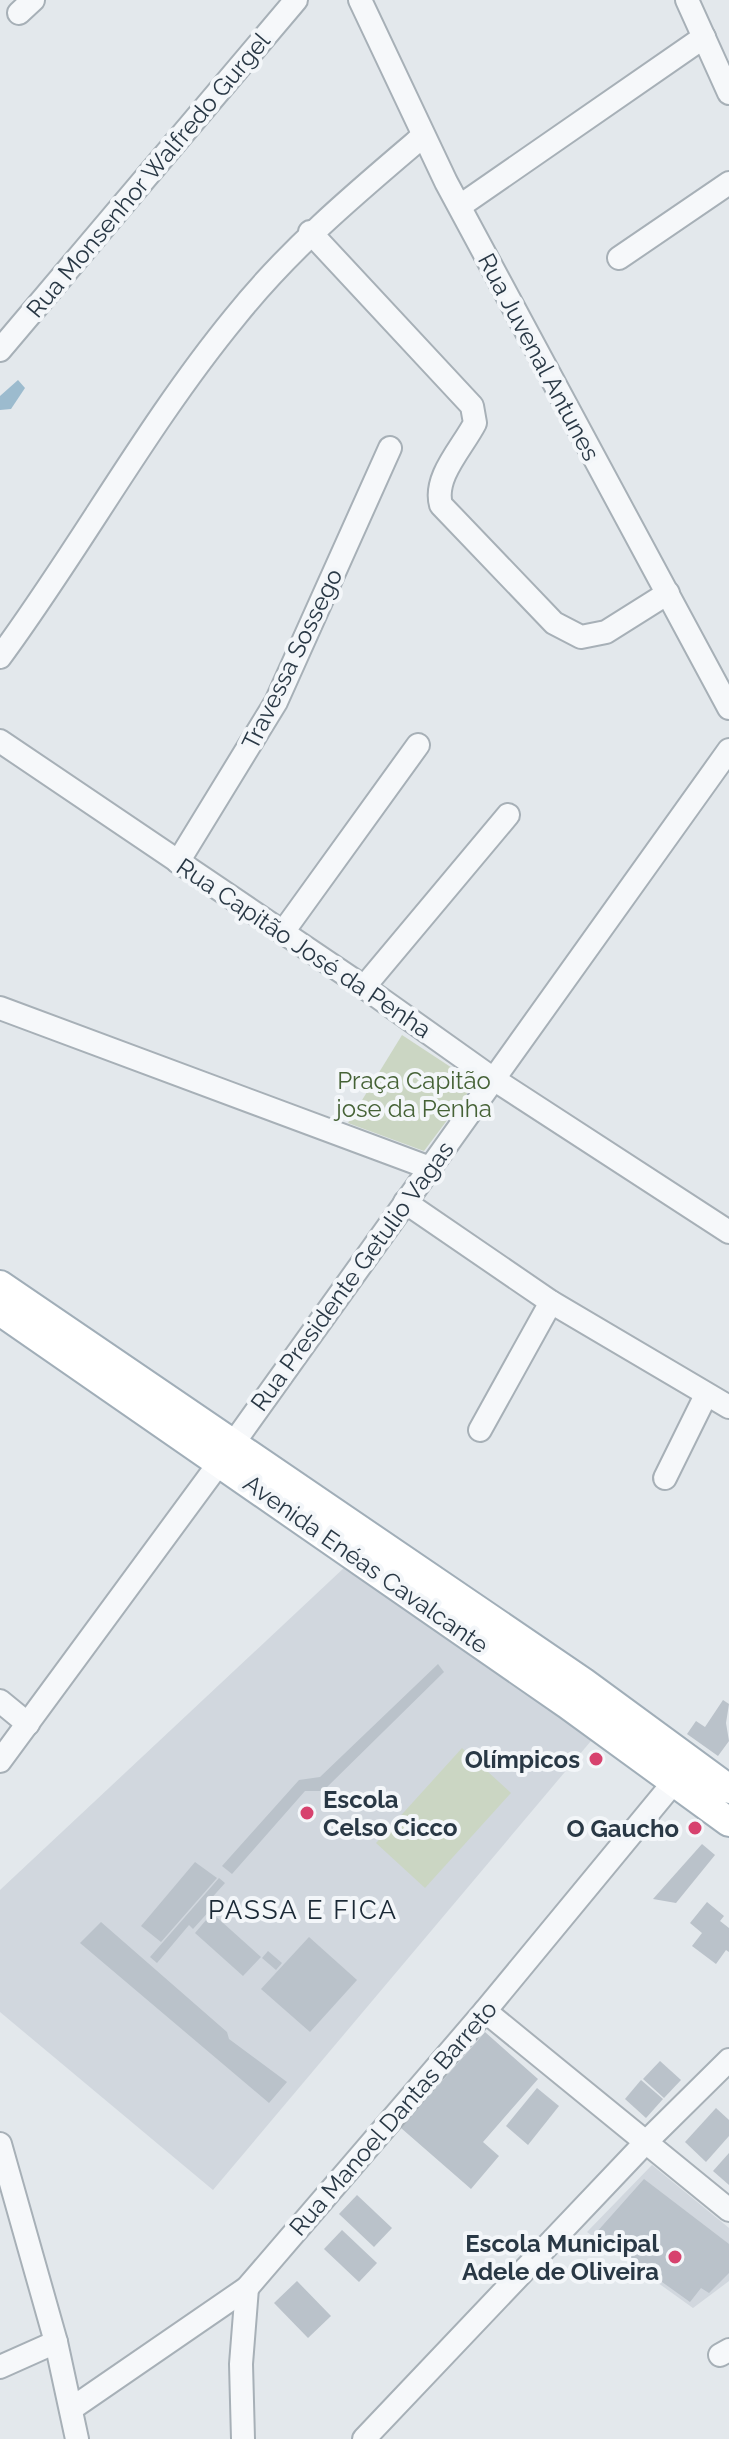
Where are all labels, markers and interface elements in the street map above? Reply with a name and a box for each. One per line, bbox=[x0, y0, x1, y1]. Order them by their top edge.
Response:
street label: Rua Monsenhor Walfredo Gurgel bbox=[20, 26, 276, 323]
street label: Rua Juvenal Antunes bbox=[472, 248, 606, 466]
street label: Travessa Sossego bbox=[236, 564, 348, 754]
street label: Rua Capitão José da Penha bbox=[171, 852, 437, 1044]
park label: Praça Capitão jose da Penha bbox=[333, 1066, 492, 1123]
street label: Rua Presidente Getulio Vagas bbox=[244, 1136, 460, 1416]
street label: Avenida Enéas Cavalcante bbox=[238, 1468, 494, 1660]
place label: Olímpicos bbox=[465, 1745, 580, 1774]
marker: Olímpicos bbox=[587, 1750, 605, 1768]
place label: Escola Celso Cicco bbox=[323, 1785, 458, 1842]
marker: Escola Celso Cicco bbox=[298, 1804, 316, 1822]
place label: O Gaucho bbox=[567, 1814, 679, 1843]
marker: O Gaucho bbox=[686, 1819, 704, 1837]
district label: PASSA E FICA bbox=[208, 1895, 398, 1925]
street label: Rua Manoel Dantas Barreto bbox=[283, 1995, 503, 2241]
place label: Escola Municipal Adele de Oliveira bbox=[462, 2229, 659, 2286]
marker: Escola Municipal Adele de Oliveira bbox=[666, 2248, 684, 2266]

